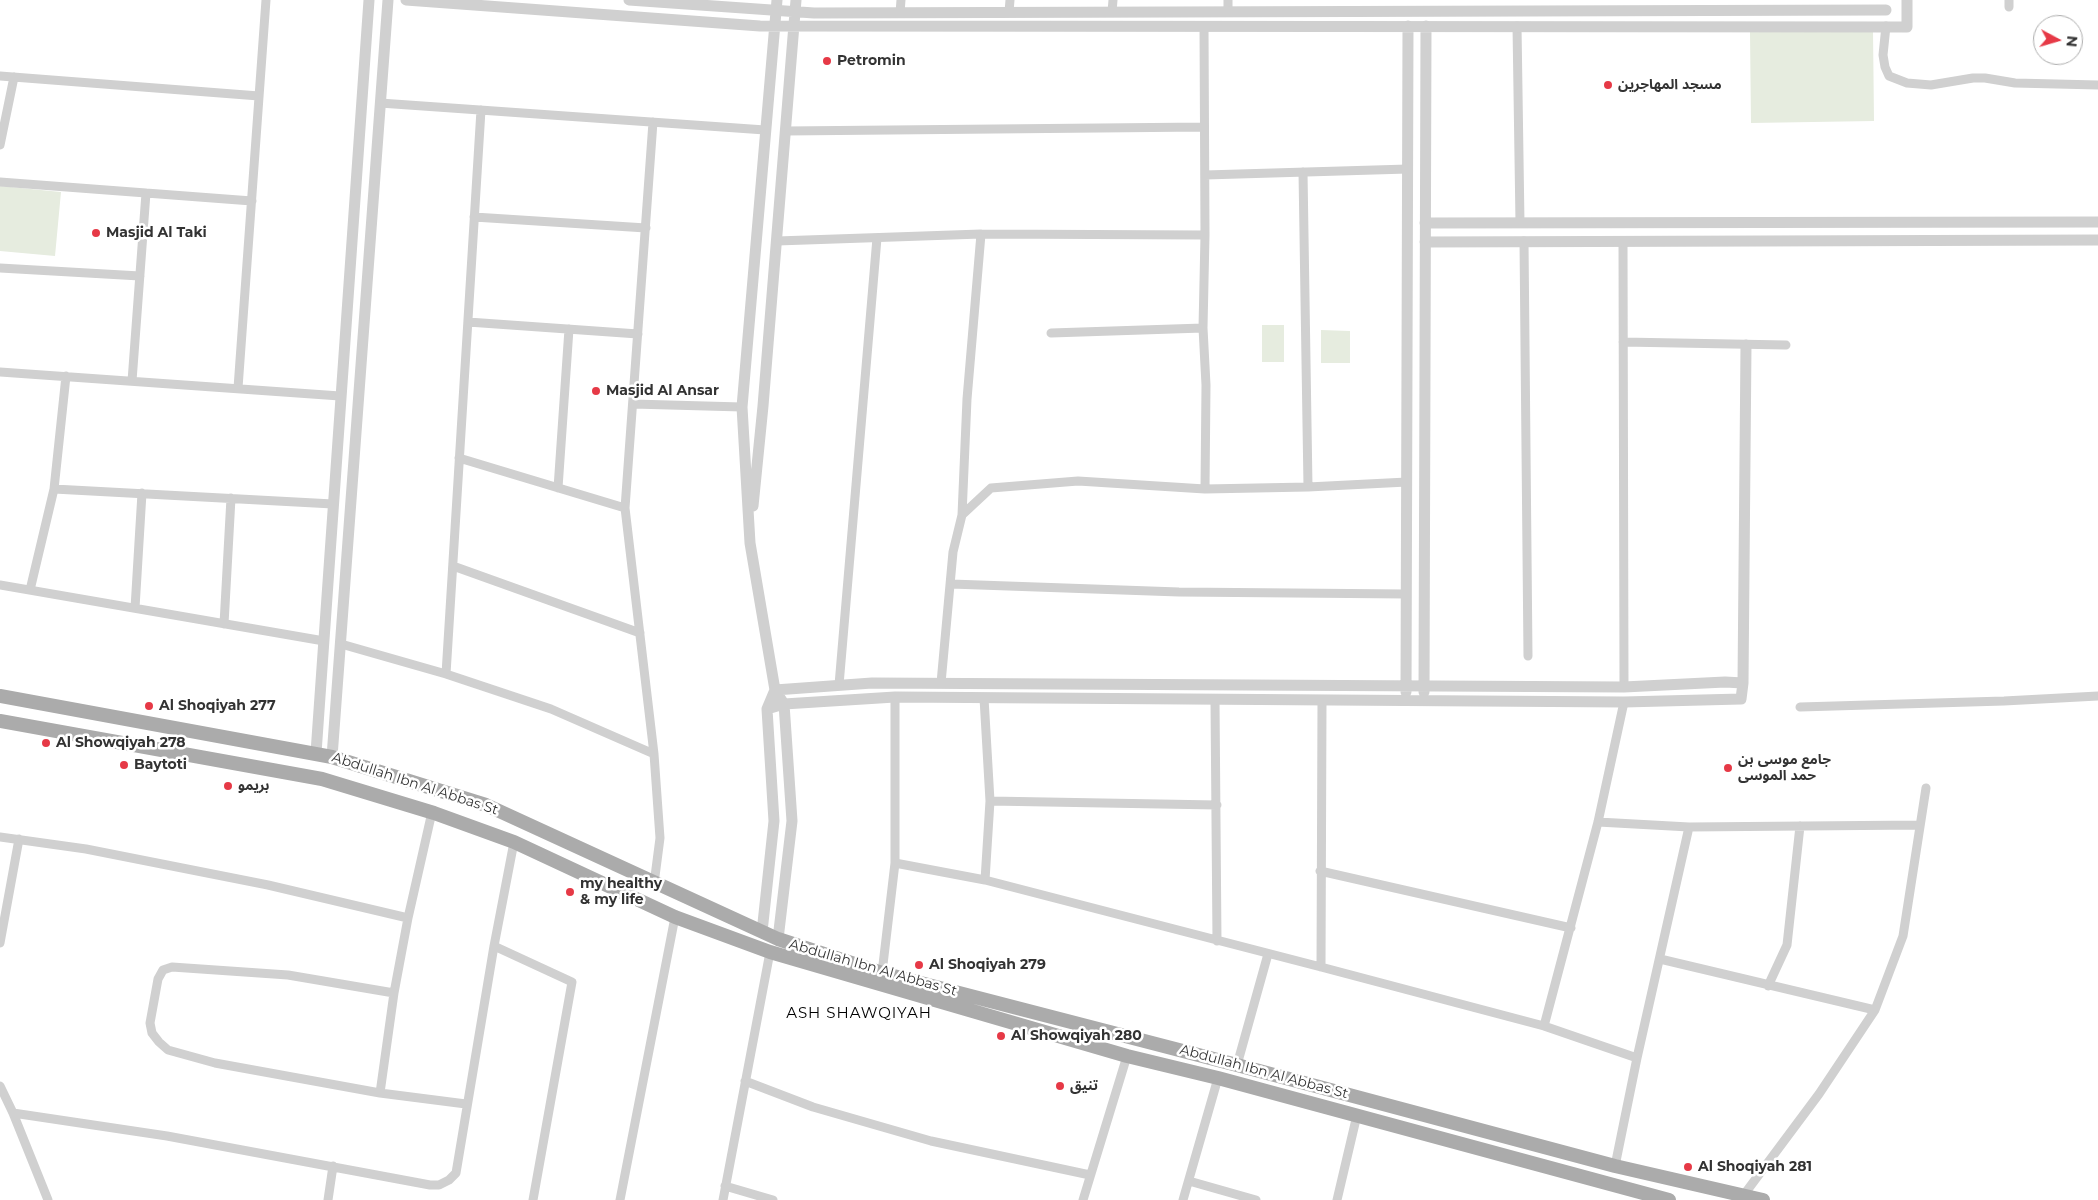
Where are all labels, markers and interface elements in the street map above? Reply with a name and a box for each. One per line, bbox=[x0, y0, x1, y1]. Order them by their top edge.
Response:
north arrow bbox=[2033, 15, 2083, 65]
text: N bbox=[2062, 35, 2081, 48]
place label: Petromin bbox=[837, 53, 906, 69]
marker: Petromin bbox=[821, 55, 833, 67]
place label: مسجد المهاجرين bbox=[1618, 77, 1722, 93]
marker: مسجد المهاجرين bbox=[1602, 79, 1614, 91]
place label: Masjid Al Taki bbox=[106, 225, 207, 241]
marker: Masjid Al Taki bbox=[90, 227, 102, 239]
place label: Masjid Al Ansar bbox=[606, 383, 719, 399]
marker: Masjid Al Ansar bbox=[590, 385, 602, 397]
place label: Al Shoqiyah 277 bbox=[159, 698, 276, 714]
marker: Al Shoqiyah 277 bbox=[143, 700, 155, 712]
place label: Al Showqiyah 278 bbox=[56, 735, 186, 751]
marker: Al Showqiyah 278 bbox=[40, 737, 52, 749]
street label: Abdullah Ibn Al Abbas St bbox=[330, 749, 500, 819]
place label: جامع موسى بن حمد الموسى bbox=[1738, 752, 1831, 784]
place label: Baytoti bbox=[134, 757, 187, 773]
marker: Baytoti bbox=[118, 759, 130, 771]
marker: جامع موسى بن حمد الموسى bbox=[1722, 762, 1734, 774]
place label: بريمو bbox=[238, 778, 269, 794]
marker: بريمو bbox=[222, 780, 234, 792]
place label: my healthy & my life bbox=[580, 876, 662, 909]
marker: my healthy & my life bbox=[564, 886, 576, 898]
street label: Abdullah Ibn Al Abbas St bbox=[787, 936, 959, 1000]
place label: Al Shoqiyah 279 bbox=[929, 957, 1046, 973]
marker: Al Shoqiyah 279 bbox=[913, 959, 925, 971]
district label: ASH SHAWQIYAH bbox=[785, 1005, 933, 1023]
place label: Al Showqiyah 280 bbox=[1011, 1028, 1142, 1044]
marker: Al Showqiyah 280 bbox=[995, 1030, 1007, 1042]
street label: Abdullah Ibn Al Abbas St bbox=[1178, 1041, 1350, 1103]
place label: تنيق bbox=[1070, 1078, 1098, 1094]
marker: تنيق bbox=[1054, 1080, 1066, 1092]
place label: Al Shoqiyah 281 bbox=[1698, 1159, 1812, 1175]
marker: Al Shoqiyah 281 bbox=[1682, 1161, 1694, 1173]

